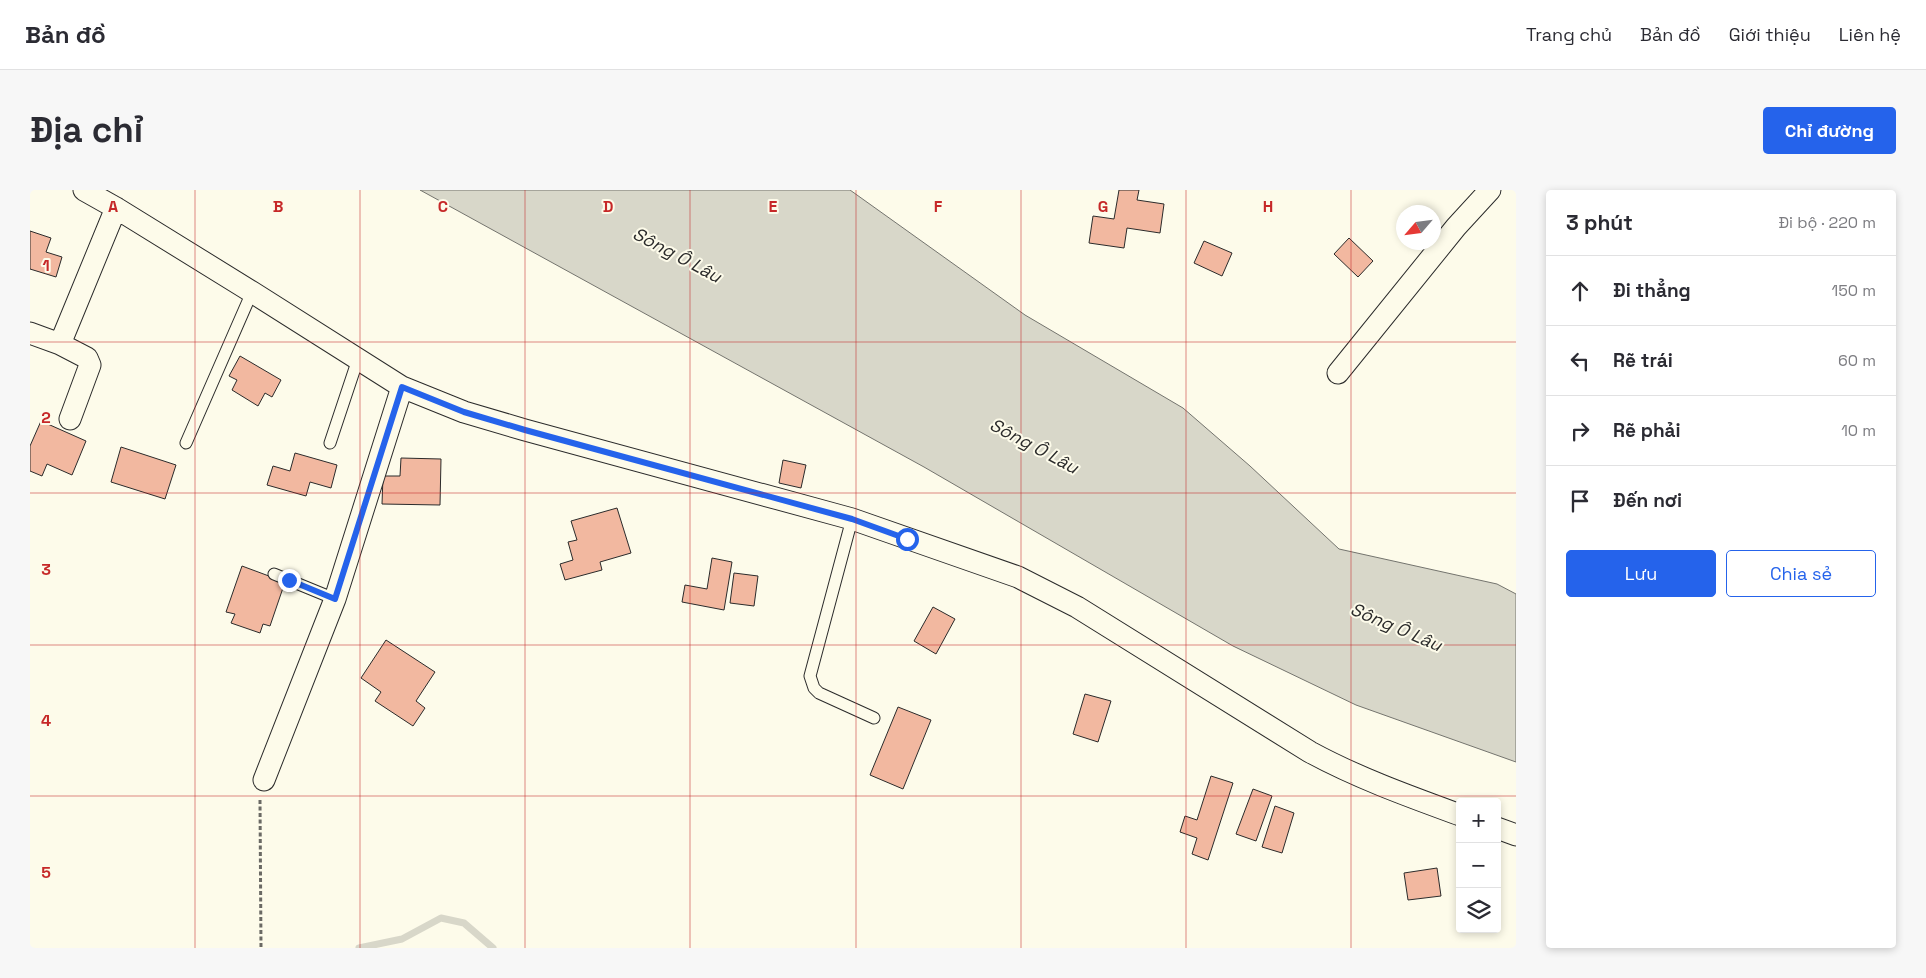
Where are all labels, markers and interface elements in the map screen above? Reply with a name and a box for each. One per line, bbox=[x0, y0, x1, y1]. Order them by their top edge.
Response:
text: Bản đồ bbox=[25, 19, 106, 50]
text: Trang chủ bbox=[1526, 23, 1612, 46]
text: Bản đồ bbox=[1640, 23, 1701, 46]
text: Giới thiệu bbox=[1729, 23, 1811, 46]
text: Liên hệ bbox=[1839, 23, 1901, 46]
button: Chỉ đường bbox=[1763, 107, 1896, 154]
text: Địa chỉ bbox=[30, 108, 143, 152]
text: A bbox=[108, 196, 118, 217]
text: B bbox=[273, 196, 283, 217]
text: C bbox=[438, 196, 448, 217]
text: D bbox=[603, 196, 613, 217]
text: E bbox=[769, 196, 778, 217]
text: F bbox=[934, 196, 943, 217]
text: G bbox=[1098, 196, 1108, 217]
text: H bbox=[1263, 196, 1273, 217]
north arrow bbox=[1396, 205, 1441, 250]
text: 3 phút bbox=[1566, 209, 1633, 236]
text: Đi bộ · 220 m bbox=[1779, 212, 1876, 233]
water label: Sông Ô Lâu bbox=[629, 222, 726, 288]
text: 1 bbox=[42, 255, 50, 276]
icon: ahead bbox=[1566, 277, 1594, 305]
text: Đi thẳng bbox=[1613, 278, 1691, 303]
text: 150 m bbox=[1832, 280, 1876, 301]
icon: left bbox=[1566, 347, 1594, 375]
text: Rẽ trái bbox=[1613, 348, 1673, 373]
text: 60 m bbox=[1838, 350, 1876, 371]
text: 2 bbox=[41, 407, 51, 428]
water label: Sông Ô Lâu bbox=[986, 413, 1083, 479]
icon: right bbox=[1566, 417, 1594, 445]
text: Rẽ phải bbox=[1613, 418, 1681, 443]
text: 10 m bbox=[1841, 420, 1876, 441]
icon: arrive bbox=[1566, 487, 1594, 515]
text: Đến nơi bbox=[1613, 488, 1682, 513]
route start bbox=[896, 528, 919, 551]
button: Lưu bbox=[1566, 550, 1716, 597]
button: Chia sẻ bbox=[1726, 550, 1876, 597]
text: 3 bbox=[41, 559, 51, 580]
route end bbox=[278, 569, 301, 592]
water label: Sông Ô Lâu bbox=[1347, 597, 1446, 656]
text: 4 bbox=[41, 710, 51, 731]
map controls bbox=[1456, 798, 1501, 933]
button: + bbox=[1456, 798, 1501, 843]
button: − bbox=[1456, 843, 1501, 888]
text: 5 bbox=[41, 862, 51, 883]
button: layers bbox=[1456, 888, 1501, 933]

